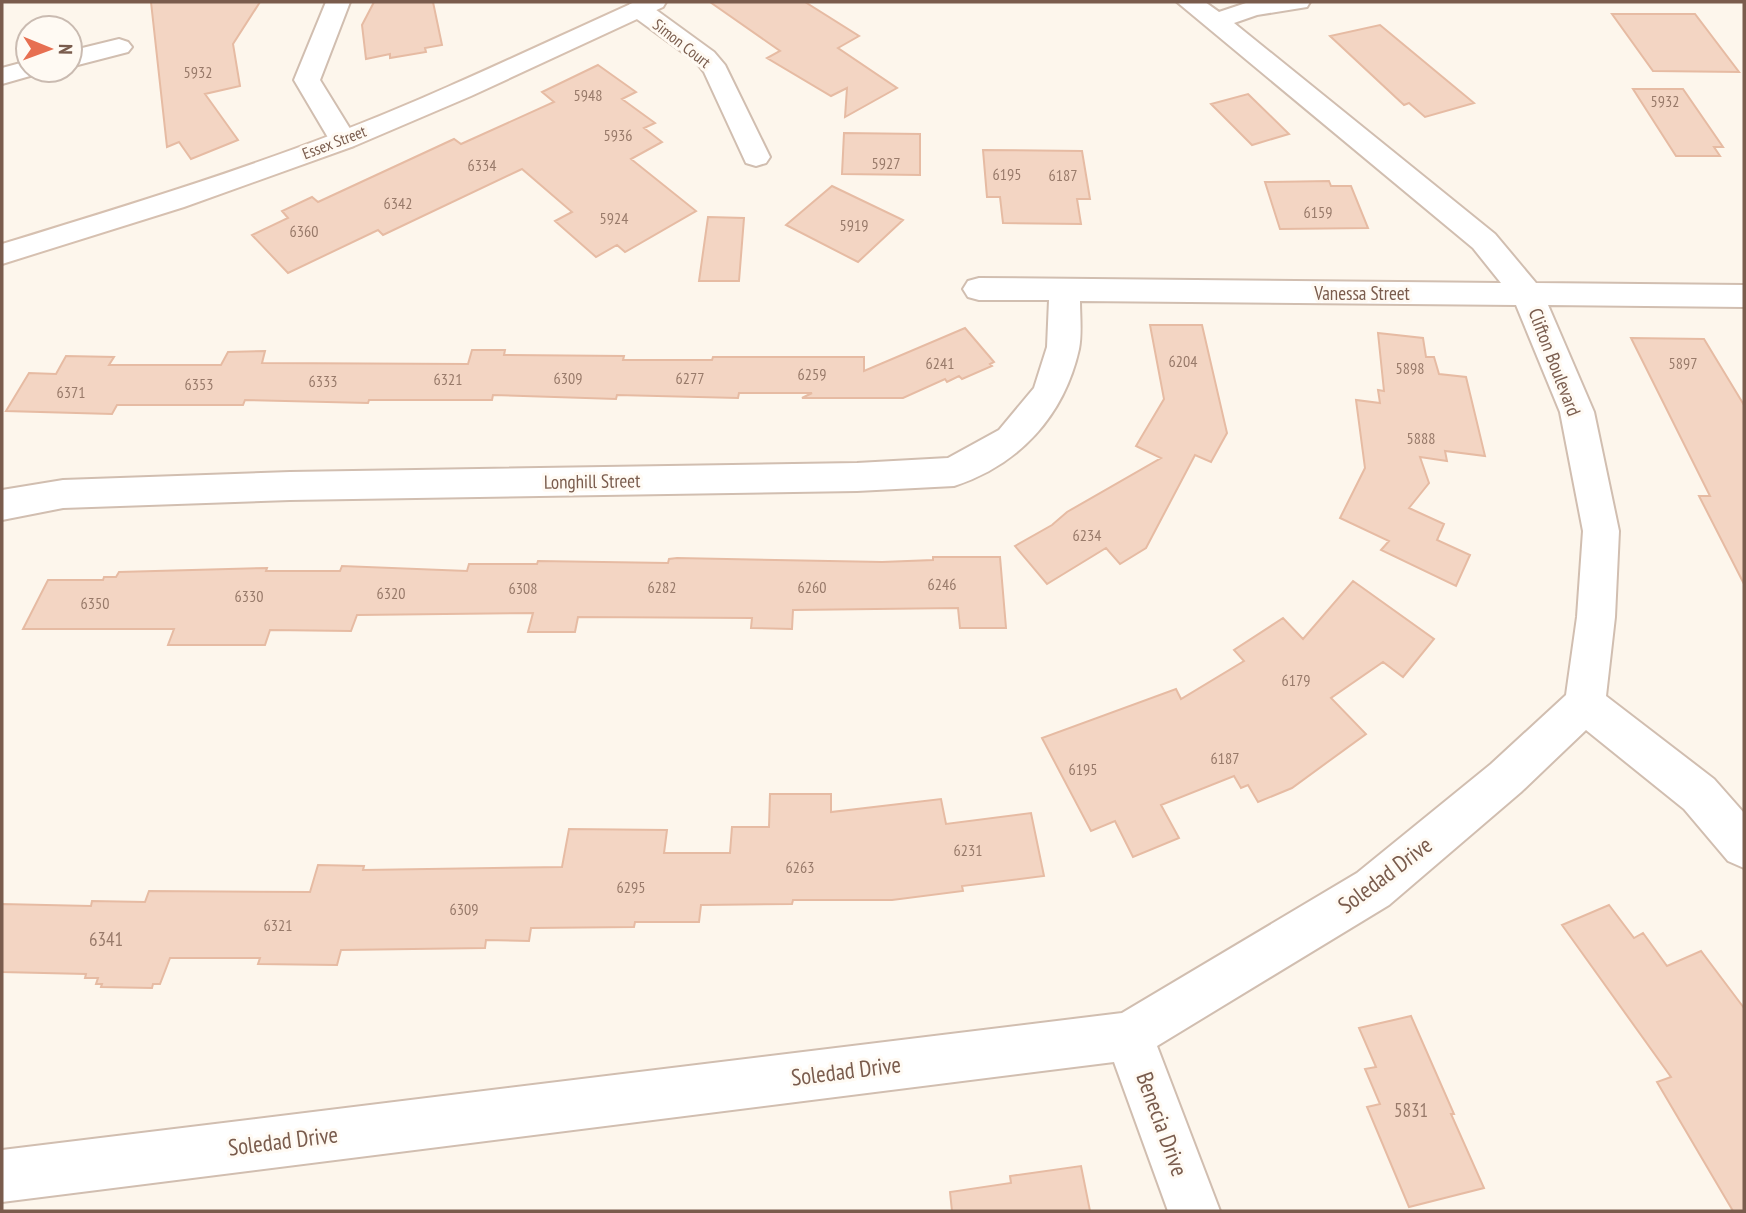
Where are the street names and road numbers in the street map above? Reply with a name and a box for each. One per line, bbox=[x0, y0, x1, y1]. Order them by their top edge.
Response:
street label: Simon Court bbox=[649, 14, 715, 72]
street label: Essex Street bbox=[299, 120, 369, 163]
street label: Vanessa Street bbox=[1313, 281, 1411, 305]
street label: Clifton Boulevard bbox=[1523, 305, 1587, 419]
street label: Longhill Street bbox=[544, 468, 641, 494]
street label: Soledad Drive bbox=[1332, 830, 1438, 919]
street label: Soledad Drive bbox=[789, 1049, 903, 1092]
street label: Benecia Drive bbox=[1130, 1068, 1195, 1180]
street label: Soledad Drive bbox=[226, 1119, 340, 1162]

